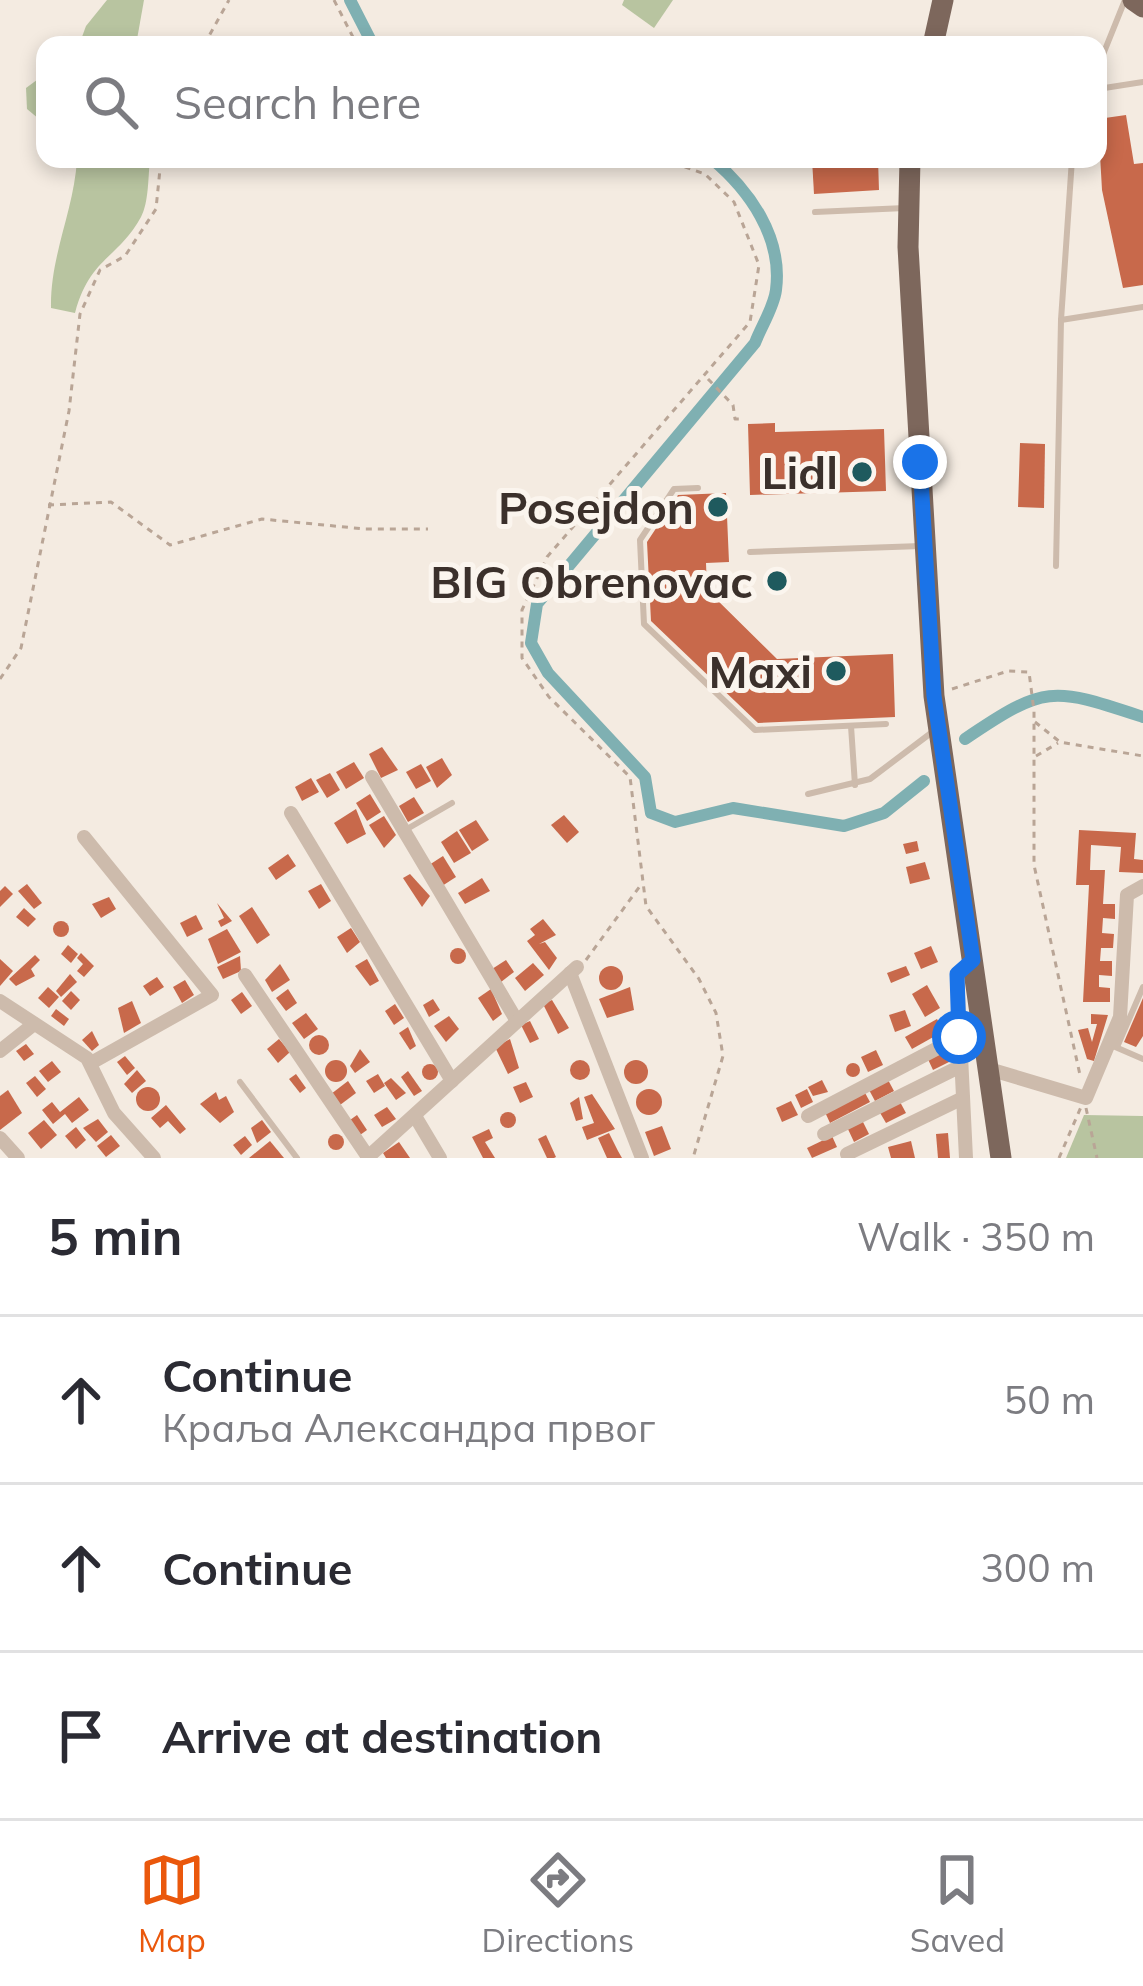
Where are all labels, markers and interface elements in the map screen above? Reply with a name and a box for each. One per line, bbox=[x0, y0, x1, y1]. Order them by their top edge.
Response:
search box bbox=[36, 36, 1107, 168]
icon: search bbox=[78, 69, 144, 135]
text: Search here bbox=[174, 74, 421, 130]
route end bbox=[893, 435, 947, 489]
place label: Lidl bbox=[761, 444, 838, 500]
marker: Lidl bbox=[849, 459, 875, 485]
place label: Posejdon bbox=[498, 479, 694, 535]
marker: Posejdon bbox=[705, 494, 731, 520]
place label: BIG Obrenovac bbox=[430, 553, 753, 609]
marker: BIG Obrenovac bbox=[764, 568, 790, 594]
place label: Maxi bbox=[708, 643, 812, 699]
marker: Maxi bbox=[823, 658, 849, 684]
route start bbox=[932, 1010, 986, 1064]
text: 5 min bbox=[48, 1204, 183, 1268]
text: Walk · 350 m bbox=[857, 1212, 1095, 1261]
text: Continue bbox=[162, 1347, 352, 1403]
icon: ahead bbox=[48, 1367, 114, 1433]
text: 50 m bbox=[1004, 1375, 1095, 1424]
text: Краља Александра првог bbox=[162, 1403, 655, 1452]
icon: ahead bbox=[48, 1535, 114, 1601]
text: Continue bbox=[162, 1540, 352, 1596]
text: 300 m bbox=[980, 1543, 1095, 1592]
icon: arrive bbox=[48, 1703, 114, 1769]
text: Arrive at destination bbox=[162, 1708, 602, 1764]
tab: Map bbox=[138, 1847, 206, 1960]
tab: Directions bbox=[482, 1847, 634, 1960]
tab: Saved bbox=[910, 1847, 1005, 1960]

